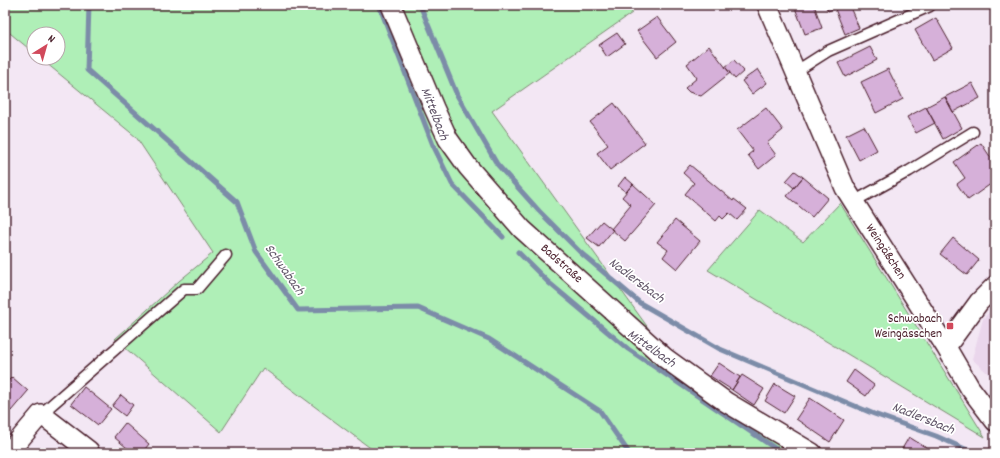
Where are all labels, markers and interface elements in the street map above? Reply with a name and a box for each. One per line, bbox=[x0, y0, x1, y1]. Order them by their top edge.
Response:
north arrow bbox=[26, 26, 66, 66]
text: N bbox=[44, 32, 58, 48]
water label: Mittelbach bbox=[415, 85, 453, 144]
street label: Weingäßchen bbox=[860, 220, 910, 284]
water label: Schwabach bbox=[259, 240, 309, 300]
street label: Badstraße bbox=[536, 240, 587, 288]
water label: Nadlersbach bbox=[604, 253, 669, 309]
place label: Schwabach Weingässchen bbox=[874, 310, 942, 344]
marker: Schwabach Weingässchen bbox=[945, 321, 955, 331]
water label: Mittelbach bbox=[623, 325, 680, 373]
water label: Nadlersbach bbox=[889, 397, 958, 441]

